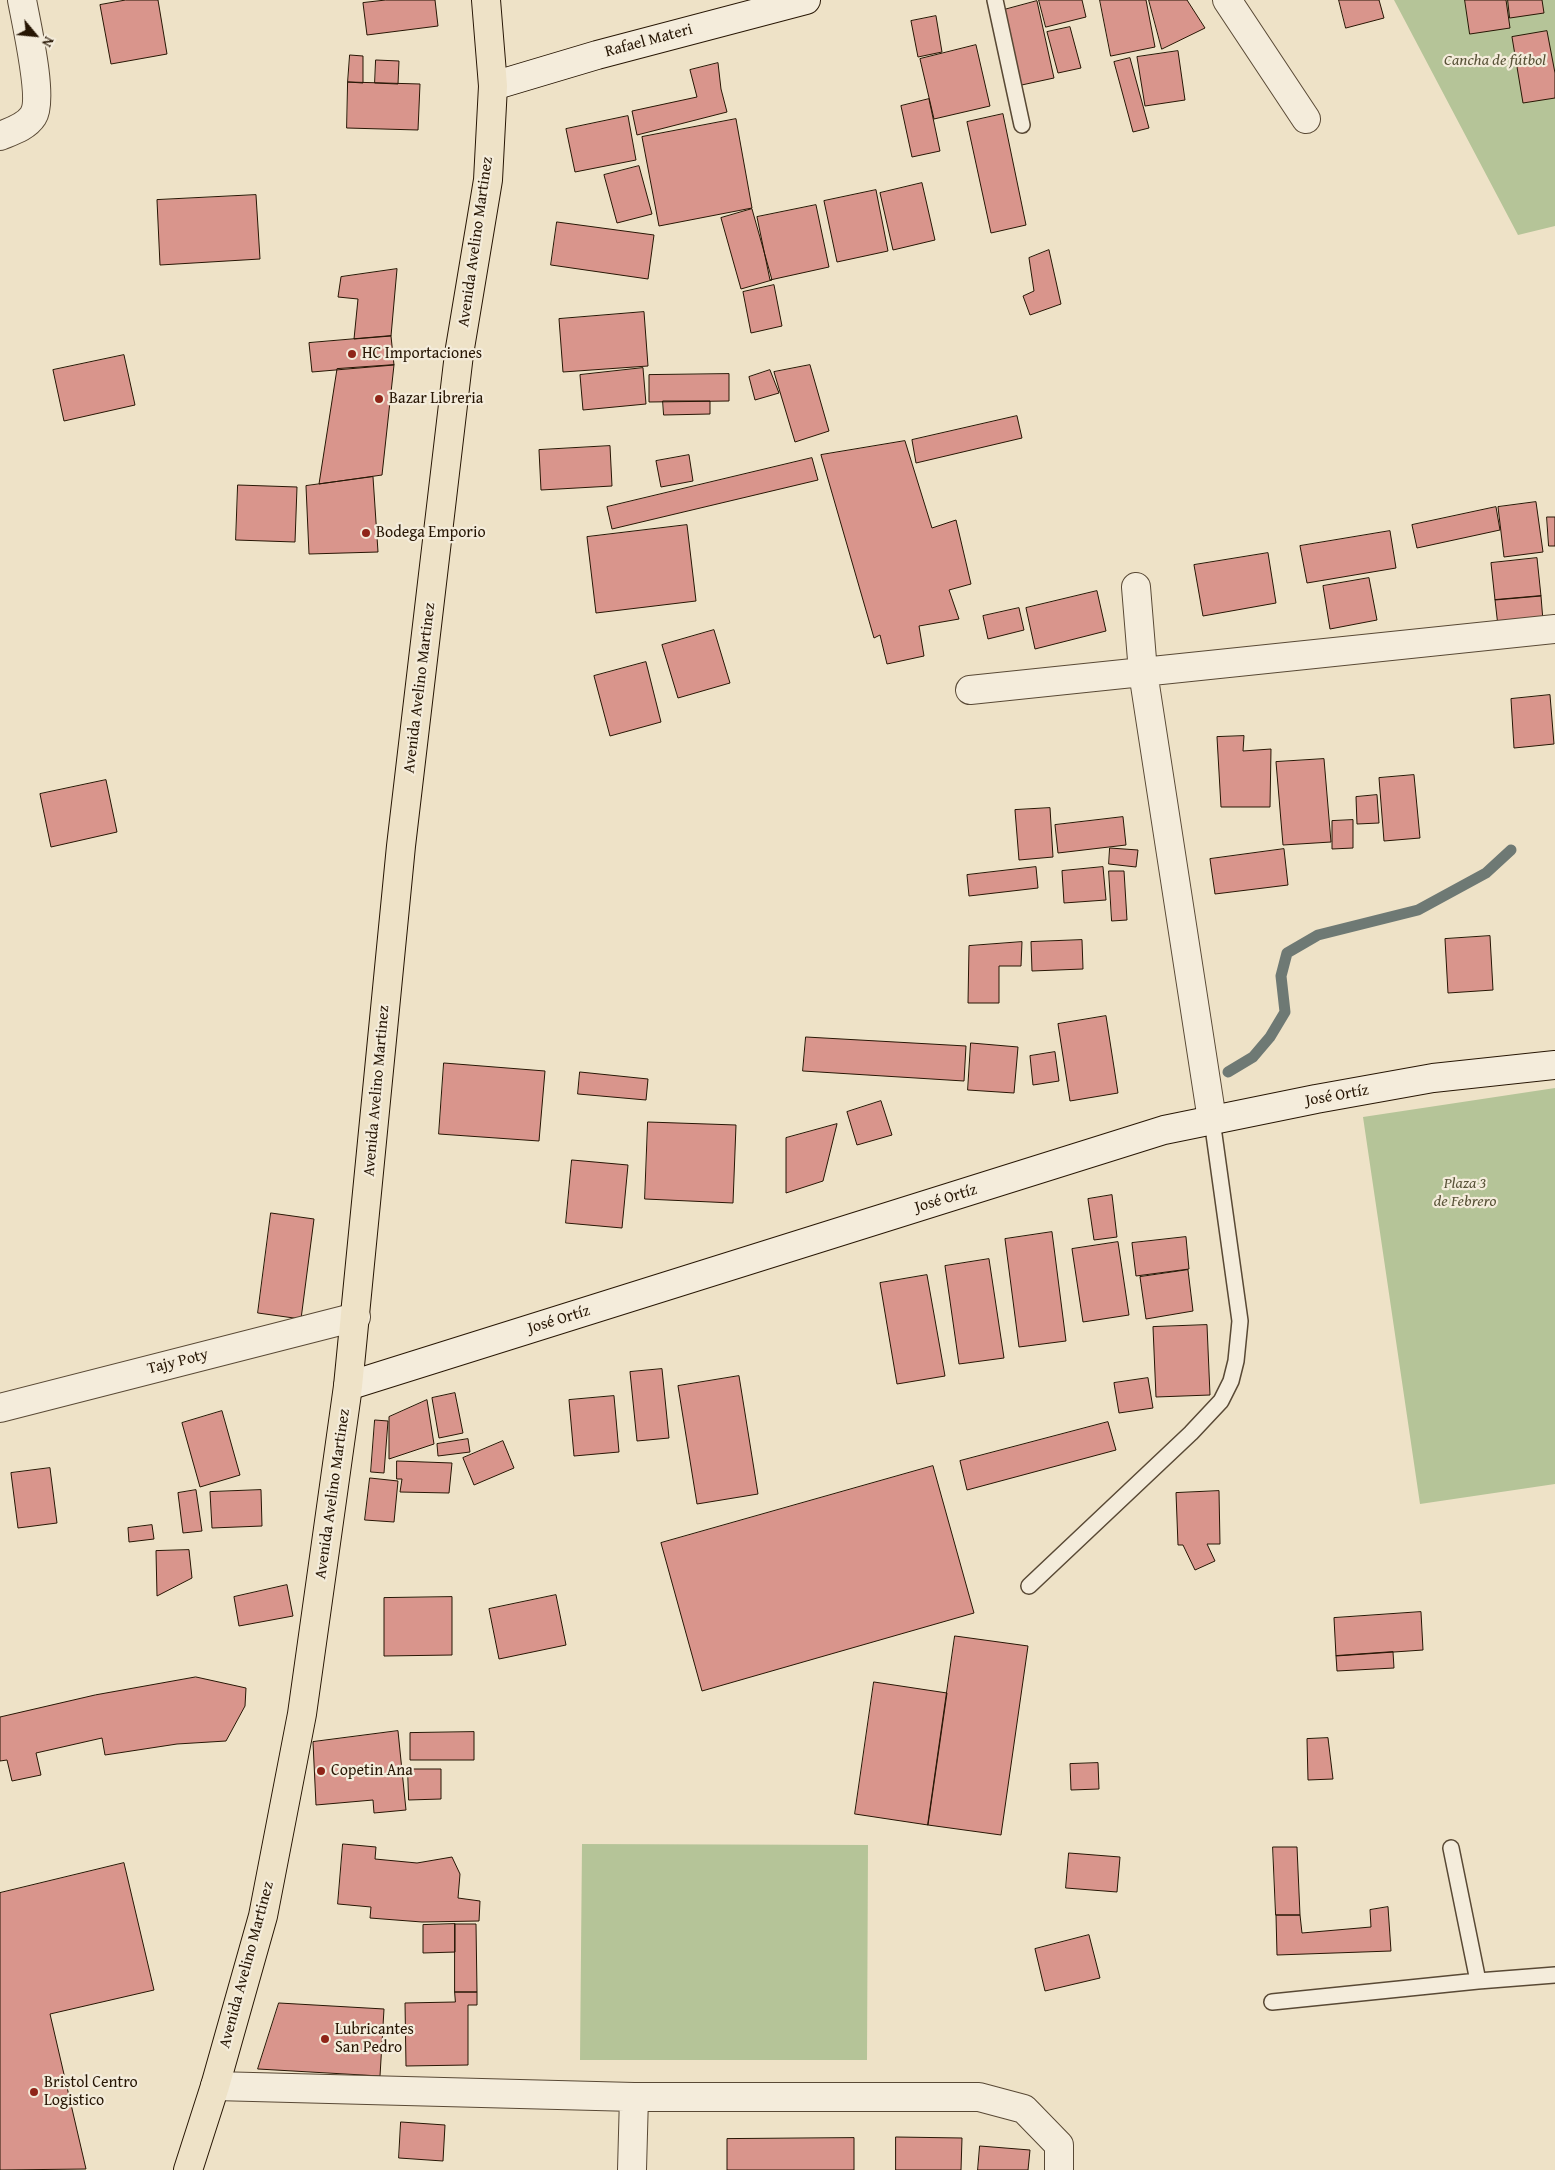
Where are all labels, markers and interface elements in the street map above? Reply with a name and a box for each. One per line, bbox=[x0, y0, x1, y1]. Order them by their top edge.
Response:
north arrow bbox=[10, 10, 60, 60]
street label: Rafael Materi bbox=[603, 20, 695, 62]
text: N bbox=[37, 33, 59, 51]
park label: Cancha de fútbol bbox=[1444, 51, 1546, 71]
street label: Avenida Avelino Martinez bbox=[455, 156, 497, 328]
place label: HC Importaciones bbox=[362, 344, 482, 364]
marker: HC Importaciones bbox=[346, 348, 358, 360]
place label: Bazar Libreria bbox=[389, 389, 483, 409]
marker: Bazar Libreria bbox=[373, 393, 385, 405]
place label: Bodega Emporio bbox=[376, 523, 486, 543]
marker: Bodega Emporio bbox=[360, 527, 372, 539]
street label: Avenida Avelino Martinez bbox=[400, 602, 440, 774]
street label: Avenida Avelino Martinez bbox=[360, 1005, 394, 1177]
street label: José Ortíz bbox=[1304, 1081, 1370, 1111]
park label: Plaza 3 de Febrero bbox=[1434, 1174, 1496, 1212]
street label: José Ortíz bbox=[913, 1180, 979, 1218]
street label: José Ortíz bbox=[526, 1301, 592, 1339]
street label: Tajy Poty bbox=[146, 1345, 210, 1379]
street label: Avenida Avelino Martinez bbox=[312, 1408, 354, 1580]
place label: Copetin Ana bbox=[331, 1761, 413, 1781]
marker: Copetin Ana bbox=[315, 1765, 327, 1777]
street label: Avenida Avelino Martinez bbox=[216, 1880, 278, 2050]
place label: Lubricantes San Pedro bbox=[335, 2020, 414, 2058]
marker: Lubricantes San Pedro bbox=[319, 2033, 331, 2045]
place label: Bristol Centro Logistico bbox=[44, 2073, 138, 2111]
marker: Bristol Centro Logistico bbox=[28, 2086, 40, 2098]

